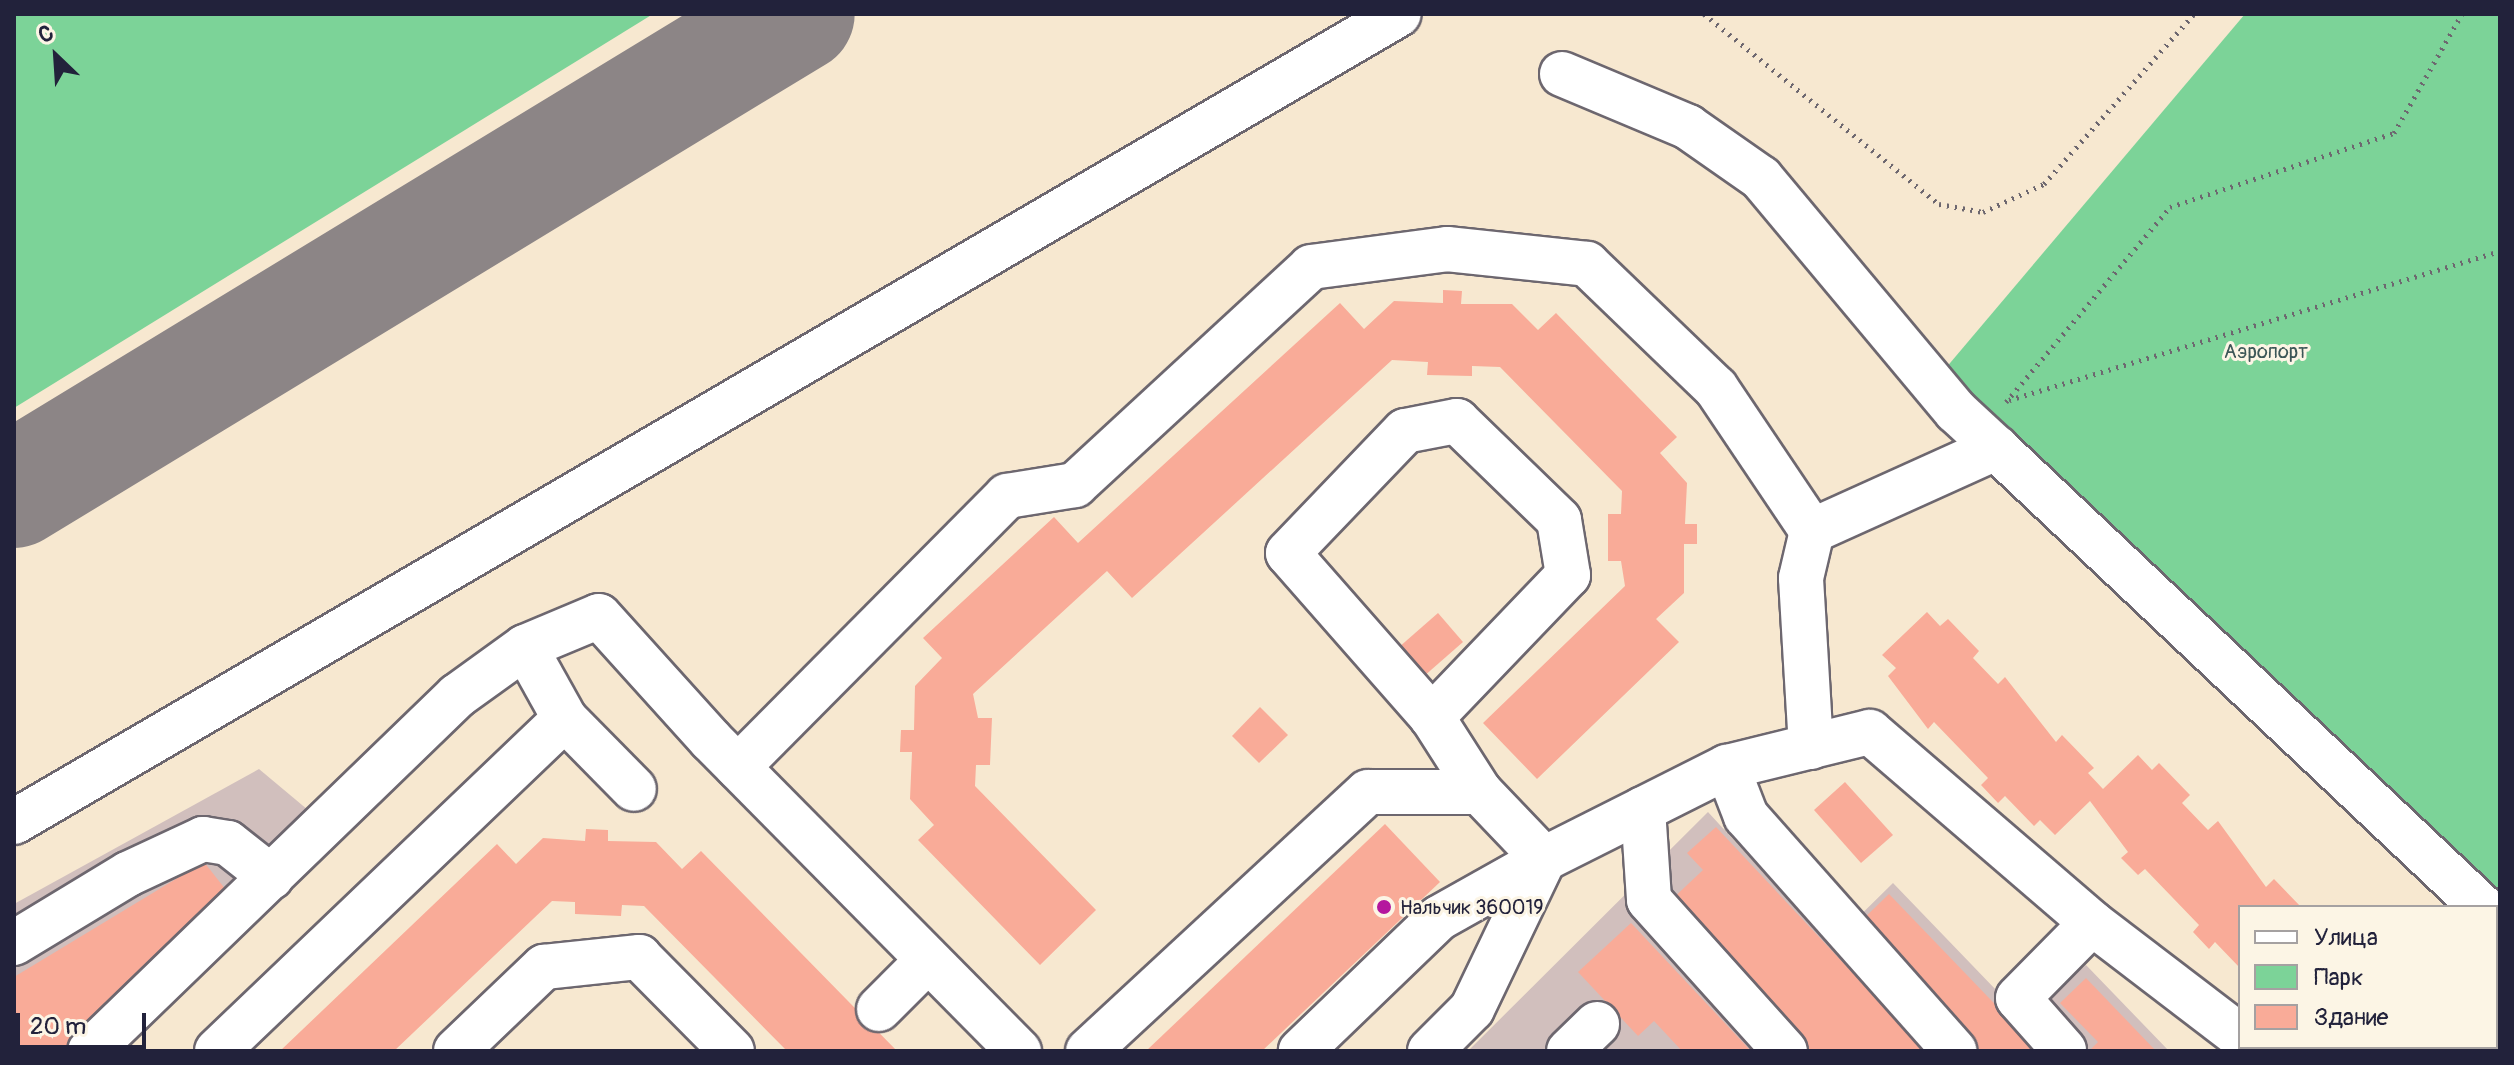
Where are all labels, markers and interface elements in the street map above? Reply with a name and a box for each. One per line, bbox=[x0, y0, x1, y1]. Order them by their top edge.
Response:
north arrow bbox=[16, 16, 96, 96]
text: С bbox=[34, 19, 58, 50]
park label: Аэропорт bbox=[2224, 339, 2308, 363]
place label: Нальчик 360019 bbox=[1400, 895, 1544, 919]
marker: Нальчик 360019 bbox=[1375, 898, 1393, 916]
legend bbox=[2238, 905, 2498, 1049]
text: Улица bbox=[2314, 923, 2378, 952]
text: Парк bbox=[2314, 963, 2363, 992]
scale bar bbox=[20, 997, 150, 1047]
text: Здание bbox=[2314, 1003, 2388, 1032]
text: 20 m bbox=[30, 1012, 86, 1041]

